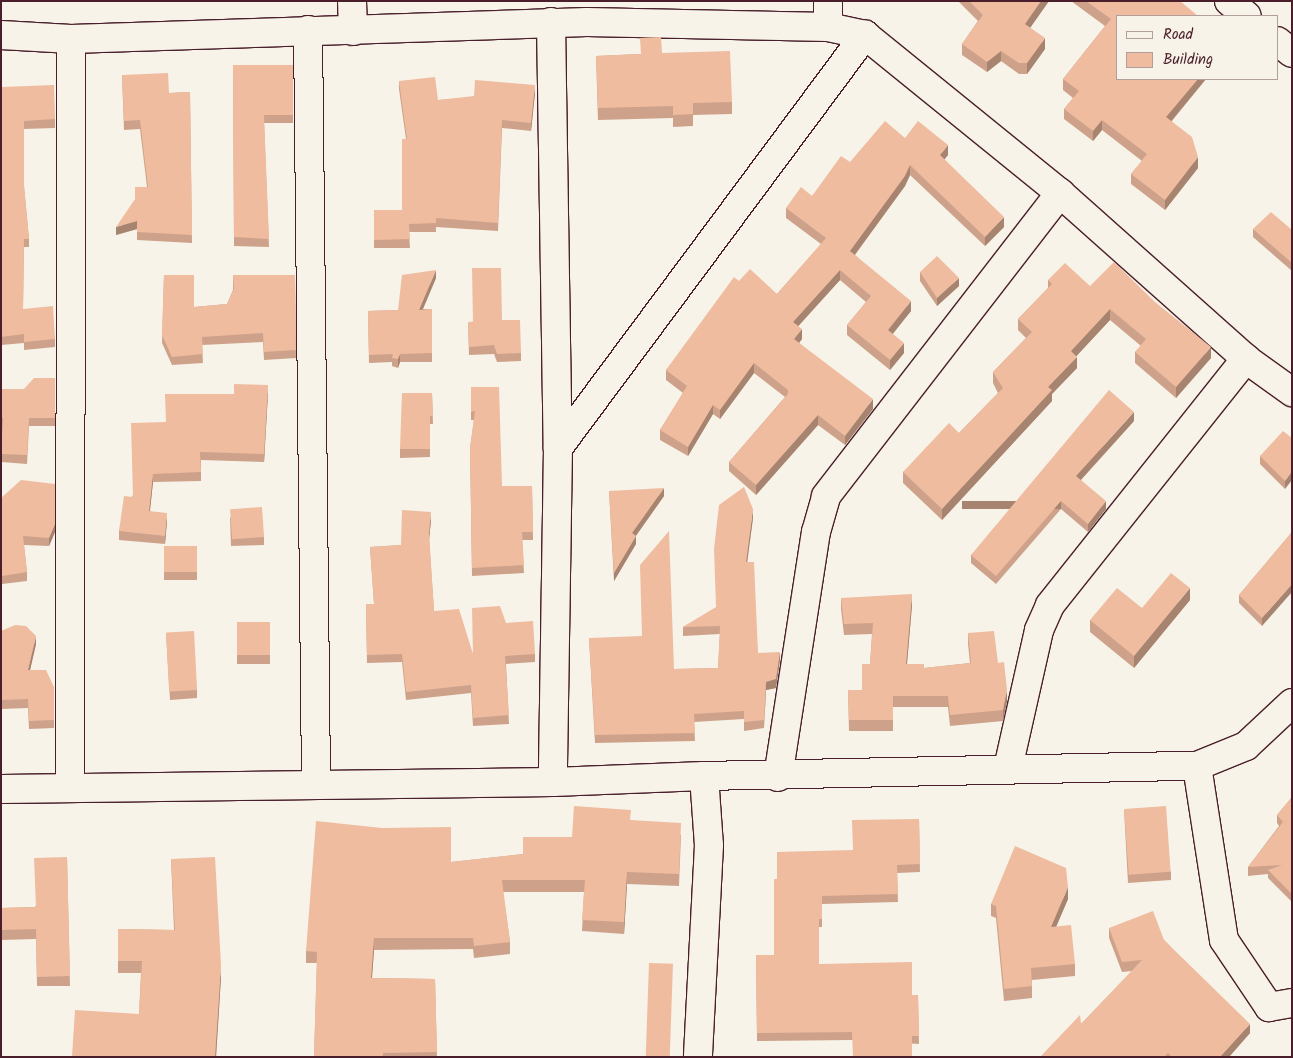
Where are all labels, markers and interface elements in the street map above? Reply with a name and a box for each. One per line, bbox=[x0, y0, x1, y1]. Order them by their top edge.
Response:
legend bbox=[1116, 15, 1278, 80]
text: Road bbox=[1163, 23, 1193, 47]
text: Building bbox=[1163, 48, 1213, 72]

